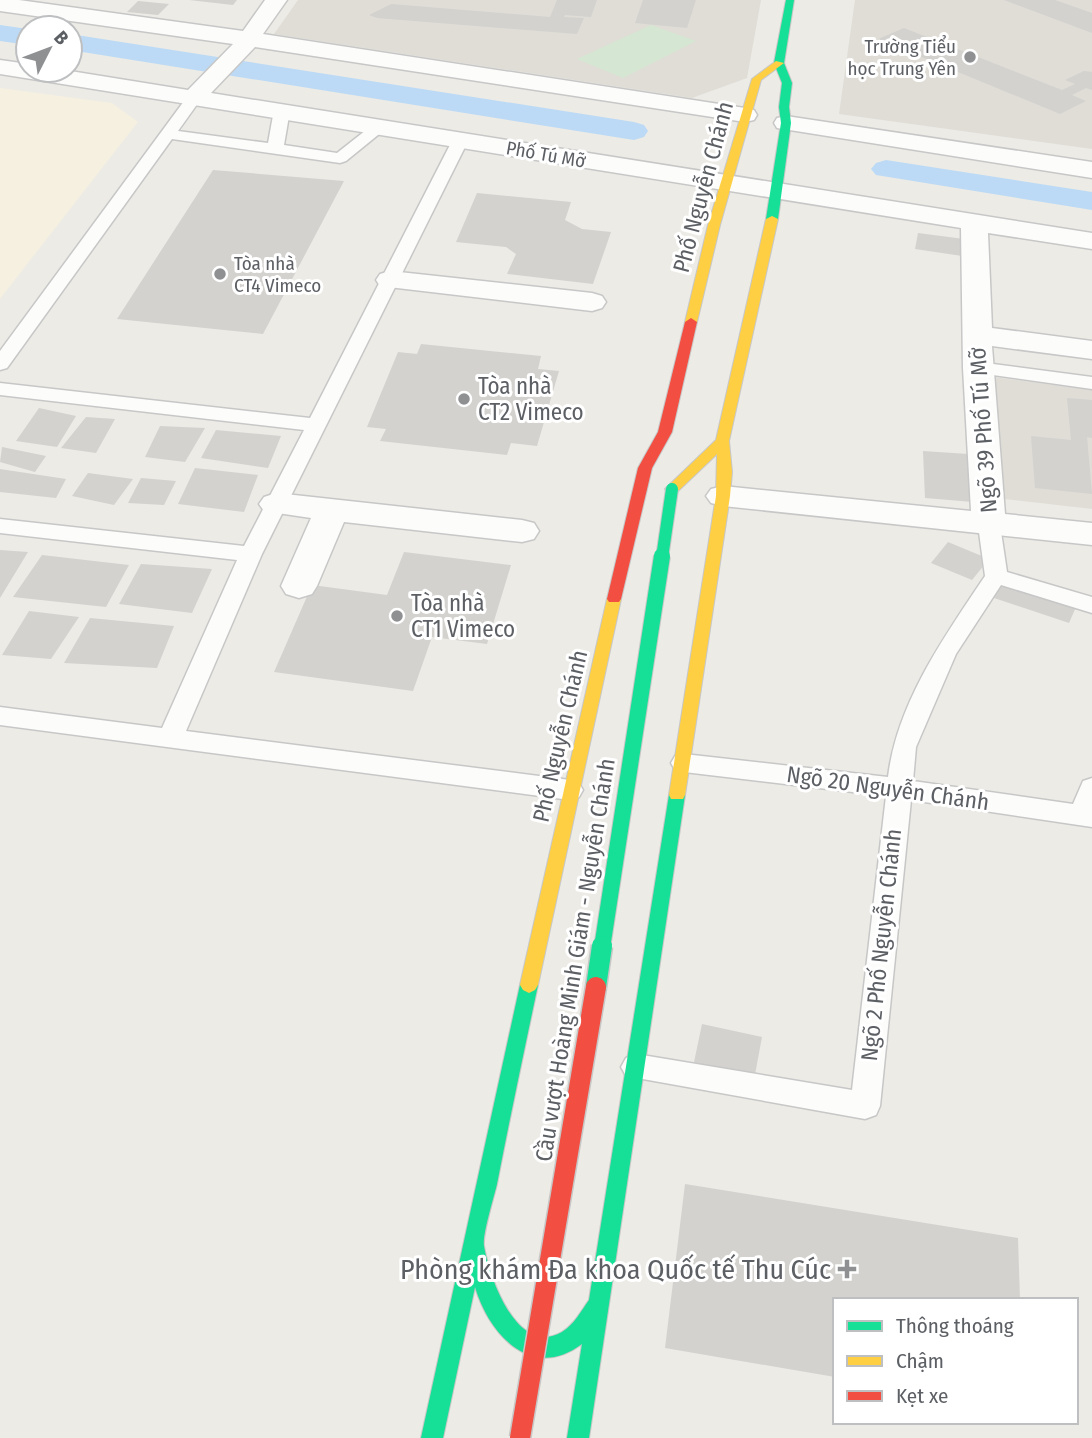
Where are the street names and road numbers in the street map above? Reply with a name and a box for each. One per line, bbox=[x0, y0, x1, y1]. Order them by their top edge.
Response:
street label: Phố Nguyễn Chánh bbox=[667, 98, 739, 276]
street label: Phố Tú Mỡ bbox=[504, 136, 588, 173]
street label: Ngõ 39 Phố Tú Mỡ bbox=[963, 346, 1003, 514]
street label: Phố Nguyễn Chánh bbox=[527, 647, 593, 825]
street label: Cầu vượt Hoàng Minh Giám - Nguyễn Chánh bbox=[529, 756, 621, 1164]
street label: Ngõ 20 Nguyễn Chánh bbox=[785, 760, 991, 816]
street label: Ngõ 2 Phố Nguyễn Chánh bbox=[855, 827, 907, 1063]

